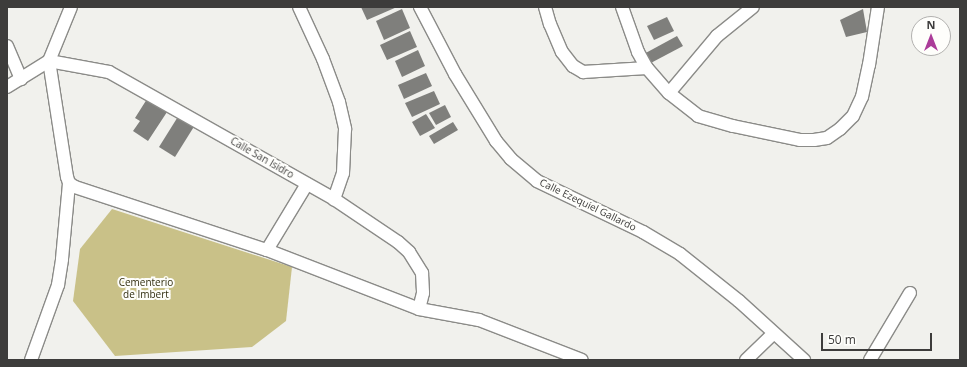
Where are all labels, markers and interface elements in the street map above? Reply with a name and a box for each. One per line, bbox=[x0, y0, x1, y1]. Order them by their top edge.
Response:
north arrow bbox=[911, 16, 951, 56]
text: N bbox=[927, 17, 935, 32]
street label: Calle San Isidro bbox=[228, 135, 296, 181]
street label: Calle Ezequiel Gallardo bbox=[538, 176, 638, 234]
park label: Cementerio de Imbert bbox=[119, 276, 173, 300]
scale bar bbox=[823, 325, 934, 351]
text: 50 m bbox=[828, 331, 856, 348]

